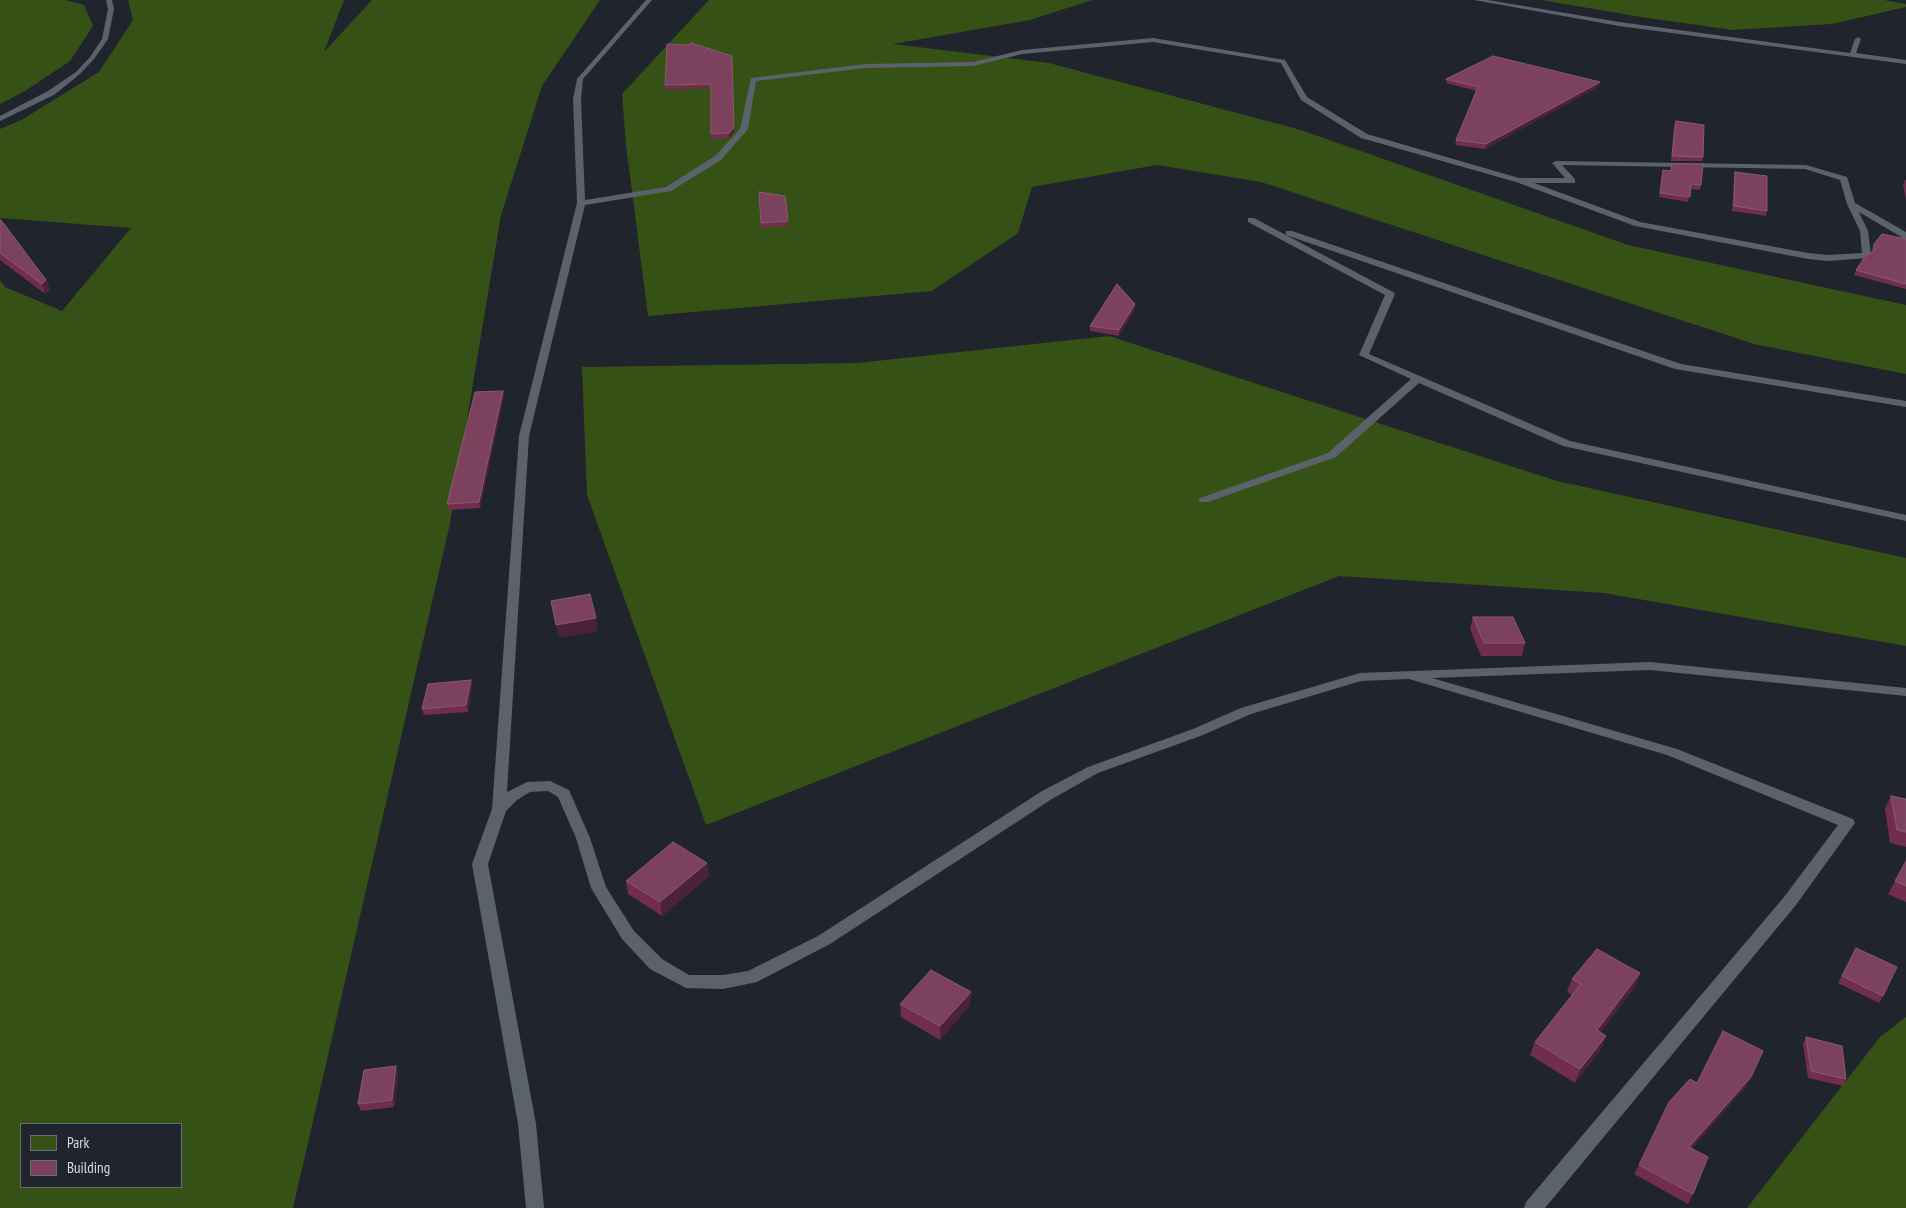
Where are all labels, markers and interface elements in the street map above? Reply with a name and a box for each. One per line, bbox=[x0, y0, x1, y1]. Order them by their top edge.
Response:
legend bbox=[20, 1123, 182, 1188]
text: Park bbox=[67, 1133, 89, 1152]
text: Building bbox=[67, 1158, 110, 1177]

